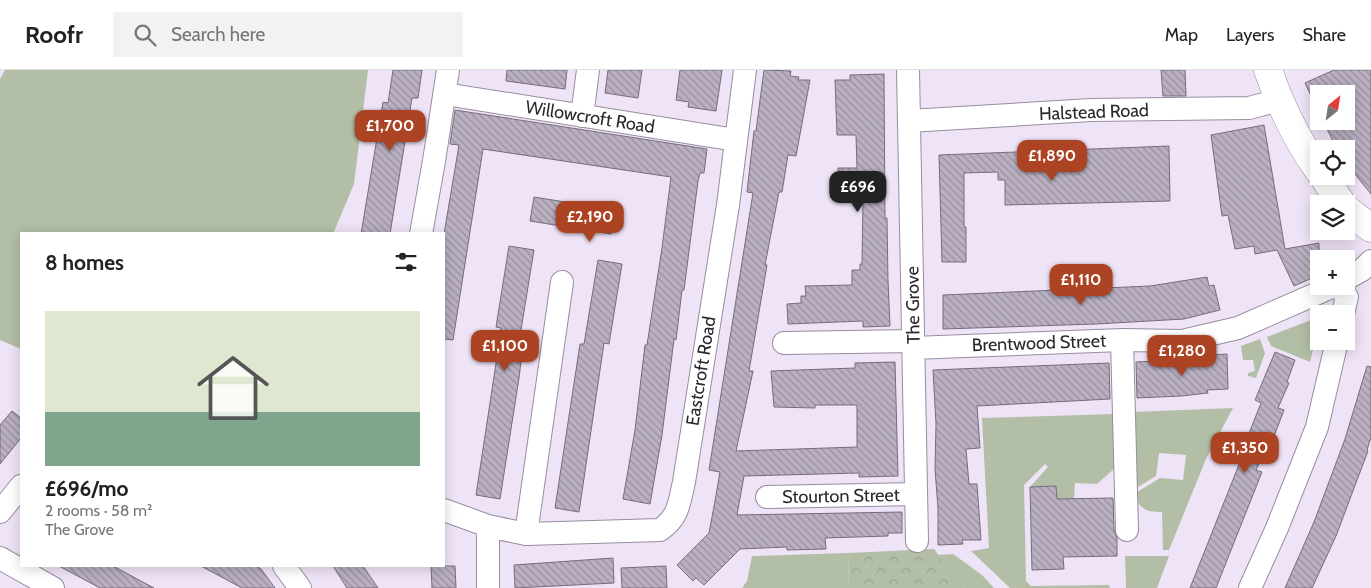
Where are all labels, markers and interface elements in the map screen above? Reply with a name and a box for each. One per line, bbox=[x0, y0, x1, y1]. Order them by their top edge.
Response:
search box bbox=[113, 12, 463, 57]
text: Roofr bbox=[25, 20, 83, 49]
icon: search bbox=[131, 21, 159, 49]
text: Search here bbox=[171, 23, 265, 46]
text: Map bbox=[1165, 24, 1198, 46]
text: Layers bbox=[1226, 24, 1275, 46]
text: Share bbox=[1303, 24, 1346, 46]
north arrow bbox=[1310, 85, 1355, 130]
map controls bbox=[1310, 85, 1355, 350]
street label: Willowcroft Road bbox=[524, 96, 656, 138]
street label: Halstead Road bbox=[1039, 99, 1149, 125]
pin: £1,700 bbox=[349, 109, 431, 152]
text: £1,700 bbox=[366, 116, 414, 135]
pin: £1,890 bbox=[1011, 140, 1093, 182]
button: locate bbox=[1310, 140, 1355, 185]
text: £1,890 bbox=[1028, 146, 1076, 165]
pin: £696 bbox=[828, 170, 888, 213]
text: £696 bbox=[840, 177, 876, 196]
button: layers bbox=[1310, 195, 1355, 240]
pin: £2,190 bbox=[549, 200, 631, 243]
text: £2,190 bbox=[567, 207, 613, 226]
icon: filters bbox=[392, 248, 420, 276]
text: 8 homes bbox=[45, 250, 124, 275]
button: + bbox=[1310, 250, 1355, 295]
pin: £1,110 bbox=[1040, 264, 1122, 306]
street label: The Grove bbox=[901, 266, 925, 344]
text: £1,110 bbox=[1061, 270, 1101, 289]
button: − bbox=[1310, 305, 1355, 350]
street label: Eastcroft Road bbox=[681, 315, 721, 427]
pin: £1,100 bbox=[464, 330, 546, 372]
street label: Brentwood Street bbox=[971, 330, 1107, 356]
pin: £1,280 bbox=[1141, 334, 1223, 377]
text: £1,100 bbox=[482, 336, 528, 355]
text: £1,280 bbox=[1158, 341, 1206, 360]
icon: home bbox=[188, 343, 278, 433]
pin: £1,350 bbox=[1204, 432, 1286, 474]
text: £1,350 bbox=[1222, 438, 1268, 457]
text: £696/mo bbox=[45, 476, 129, 501]
street label: Stourton Street bbox=[782, 484, 900, 508]
text: 2 rooms · 58 m² bbox=[45, 501, 152, 520]
text: The Grove bbox=[45, 520, 114, 539]

